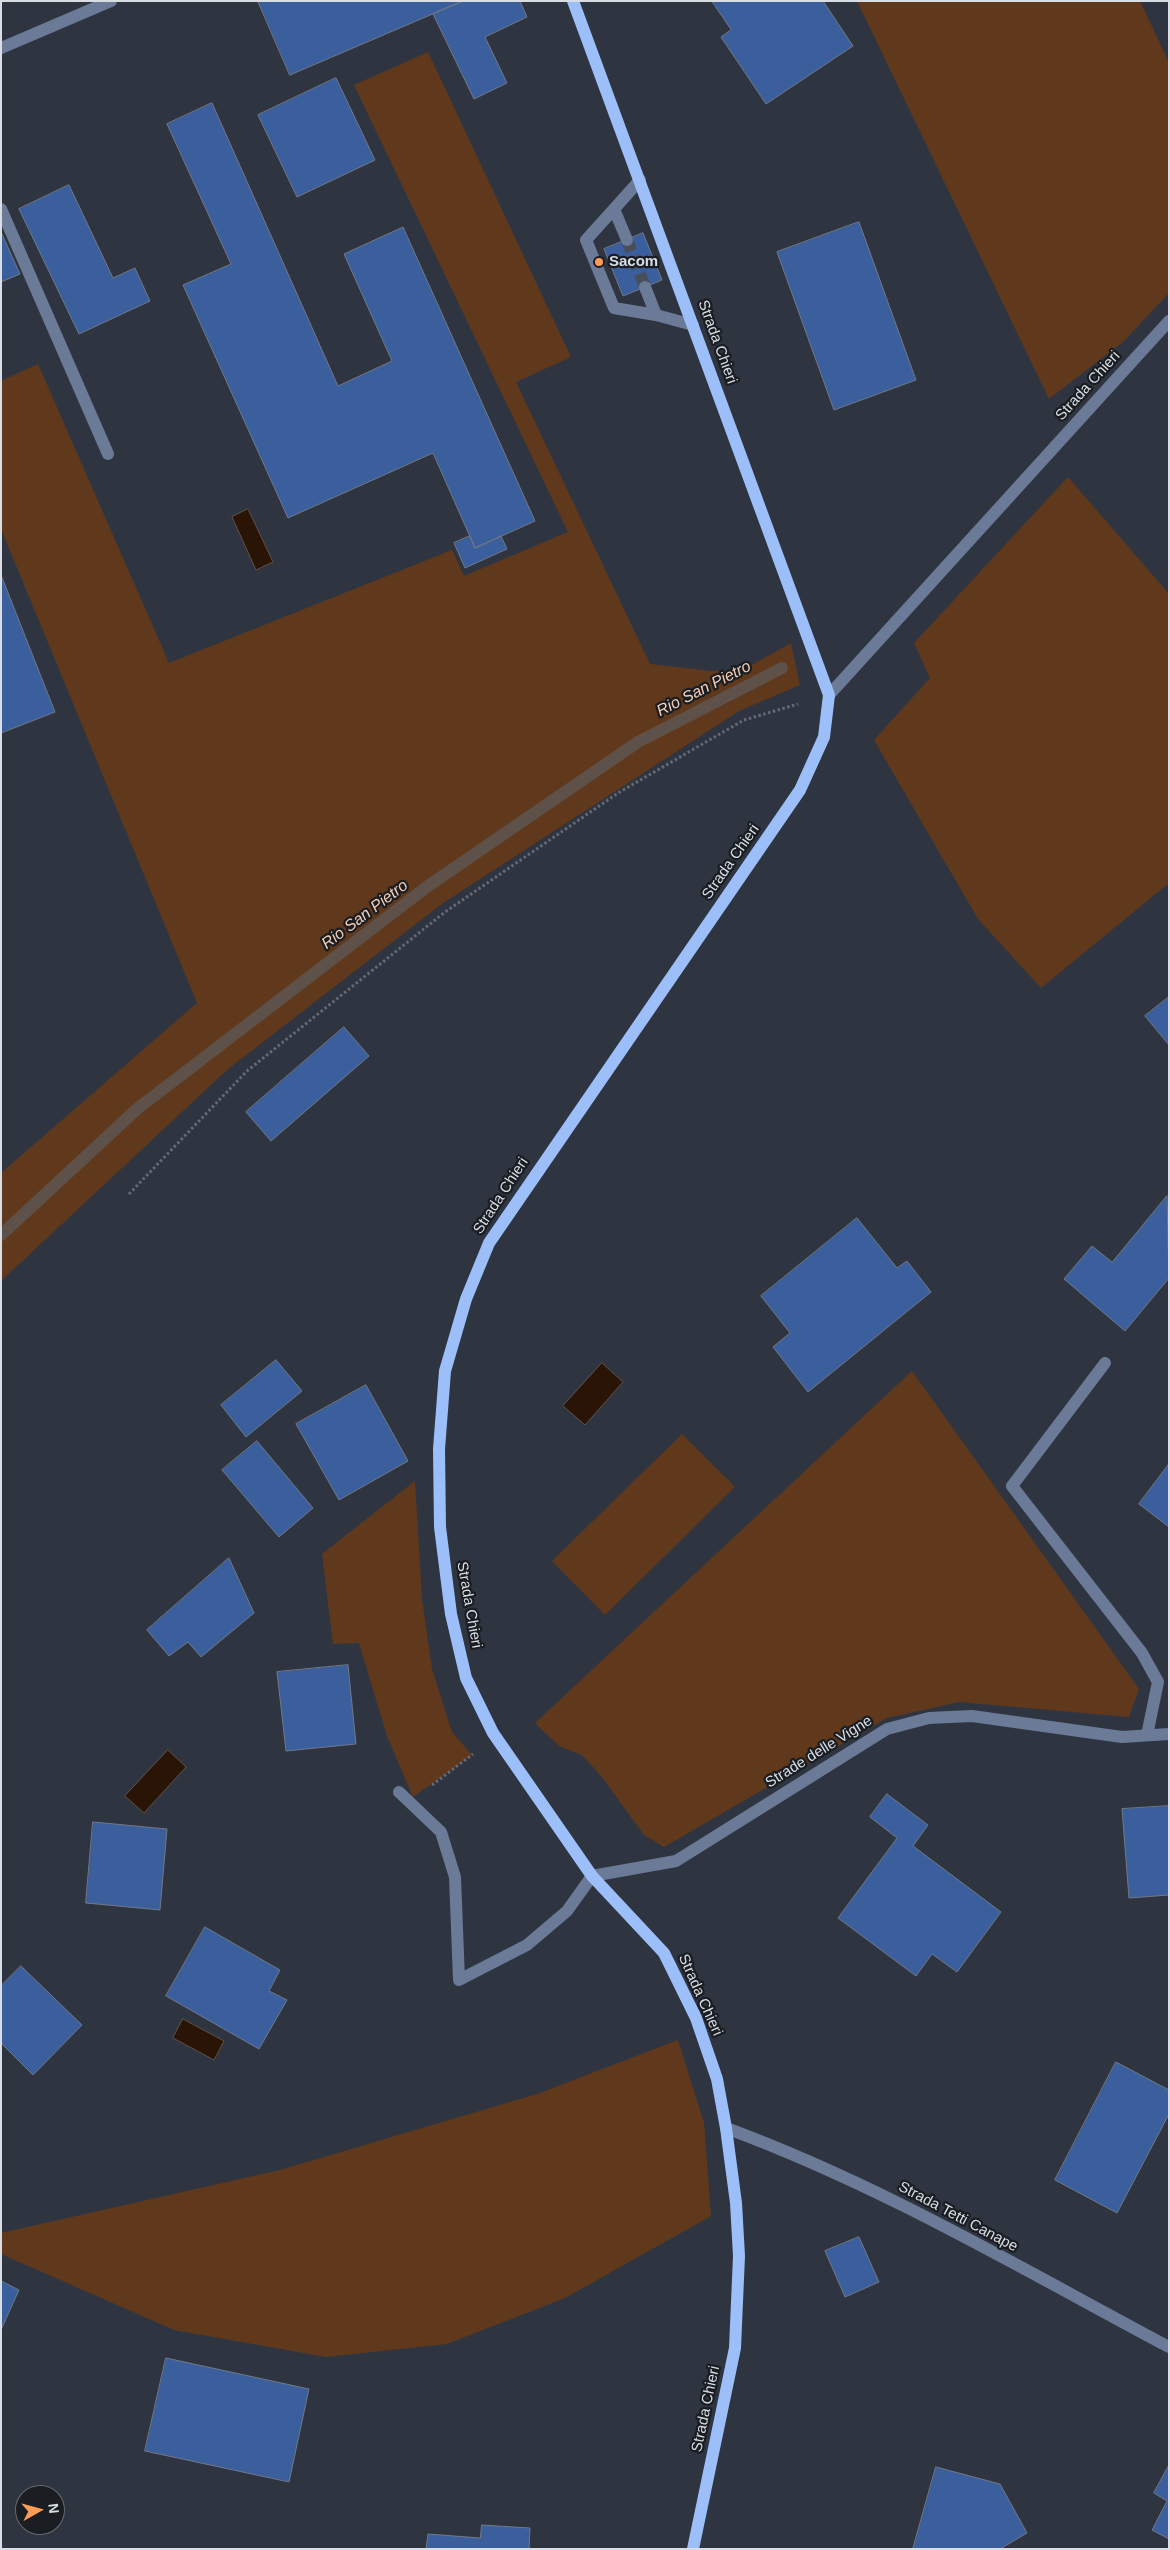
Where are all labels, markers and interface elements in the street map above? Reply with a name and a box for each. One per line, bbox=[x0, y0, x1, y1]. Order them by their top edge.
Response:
place label: Sacom bbox=[609, 253, 658, 271]
marker: Sacom bbox=[593, 256, 605, 268]
street label: Strada Chieri bbox=[694, 298, 740, 386]
street label: Strada Chieri bbox=[1052, 347, 1124, 425]
water label: Rio San Pietro bbox=[654, 657, 754, 721]
street label: Strada Chieri bbox=[699, 821, 763, 903]
water label: Rio San Pietro bbox=[318, 876, 412, 954]
street label: Strada Chieri bbox=[470, 1154, 532, 1238]
street label: Strada Chieri bbox=[453, 1560, 485, 1650]
street label: Strade delle Vigne bbox=[762, 1712, 876, 1792]
street label: Strada Chieri bbox=[674, 1951, 726, 2039]
street label: Strada Tetti Canape bbox=[895, 2178, 1021, 2256]
street label: Strada Chieri bbox=[688, 2364, 724, 2454]
north arrow bbox=[15, 2485, 65, 2535]
text: N bbox=[45, 2502, 62, 2514]

